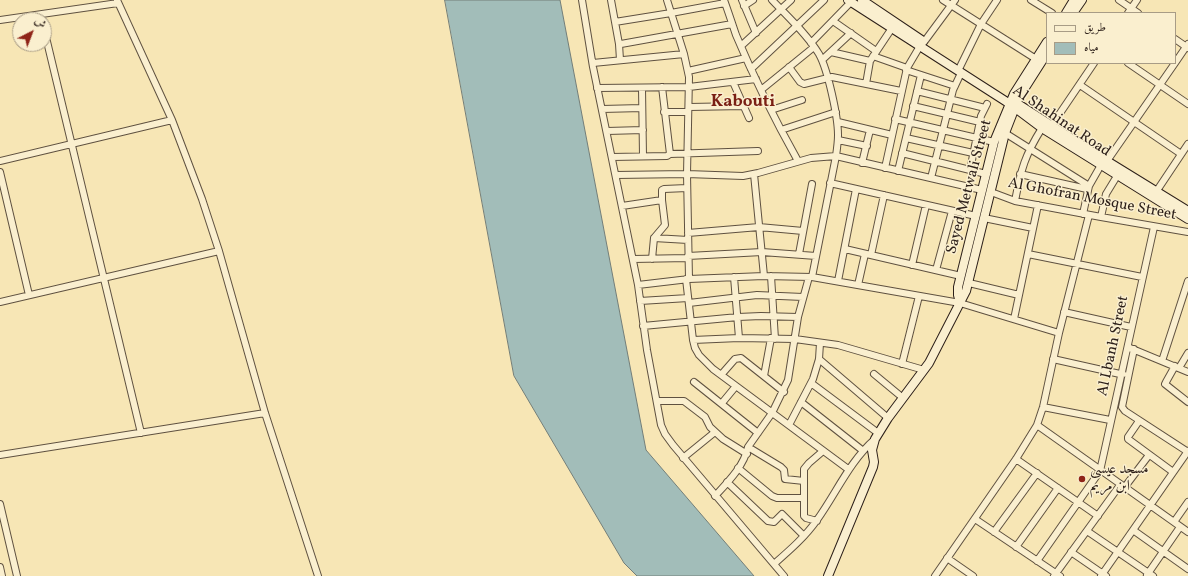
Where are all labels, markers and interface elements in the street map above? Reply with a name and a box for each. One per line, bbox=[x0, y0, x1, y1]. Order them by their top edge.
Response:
north arrow bbox=[12, 12, 52, 52]
legend bbox=[1046, 12, 1176, 64]
text: ش bbox=[31, 14, 49, 33]
text: طريق bbox=[1084, 20, 1106, 36]
text: مياه bbox=[1084, 40, 1099, 56]
street label: Al Shahinat Road bbox=[1008, 83, 1114, 161]
district label: Kabouti bbox=[711, 93, 775, 113]
street label: Sayed Metwali Street bbox=[943, 118, 997, 256]
street label: Al Ghofran Mosque Street bbox=[1006, 175, 1178, 225]
street label: Al Lbanh Street bbox=[1095, 294, 1133, 398]
place label: مسجد عيسى ابن مريم bbox=[1090, 461, 1149, 496]
marker: مسجد عيسى ابن مريم bbox=[1077, 474, 1087, 484]

